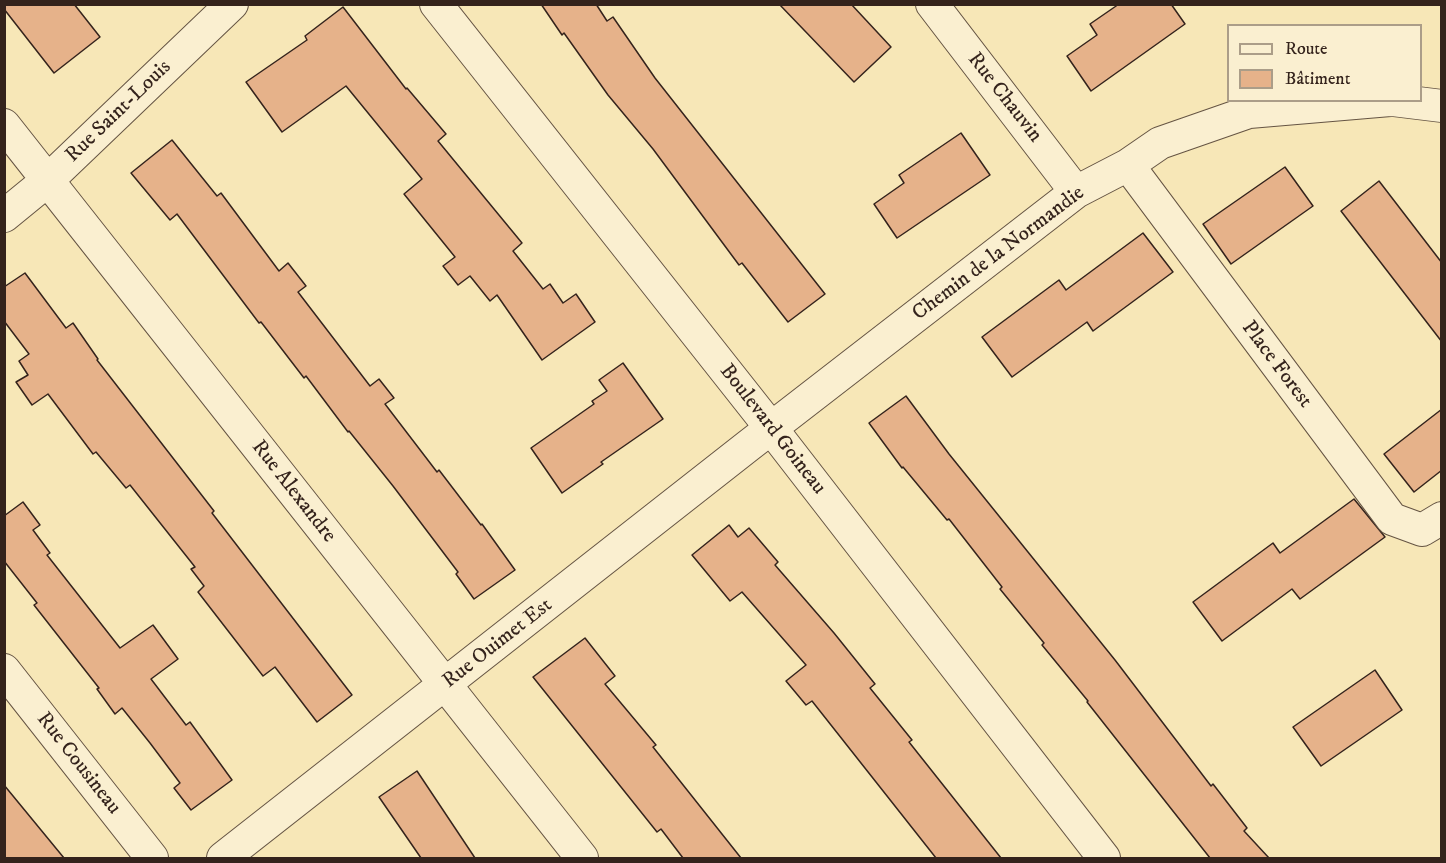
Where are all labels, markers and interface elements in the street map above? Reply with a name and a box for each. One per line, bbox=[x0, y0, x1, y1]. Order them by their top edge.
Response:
legend bbox=[1227, 24, 1422, 102]
text: Route bbox=[1285, 38, 1328, 60]
street label: Rue Chauvin bbox=[961, 48, 1047, 148]
street label: Rue Saint-Louis bbox=[61, 55, 177, 169]
text: Bâtiment bbox=[1285, 68, 1350, 90]
street label: Chemin de la Normandie bbox=[908, 181, 1090, 327]
street label: Place Forest bbox=[1235, 317, 1317, 413]
street label: Boulevard Goineau bbox=[713, 360, 831, 500]
street label: Rue Alexandre bbox=[245, 436, 341, 548]
street label: Rue Ouimet Est bbox=[438, 593, 558, 695]
street label: Rue Cousineau bbox=[30, 708, 126, 820]

